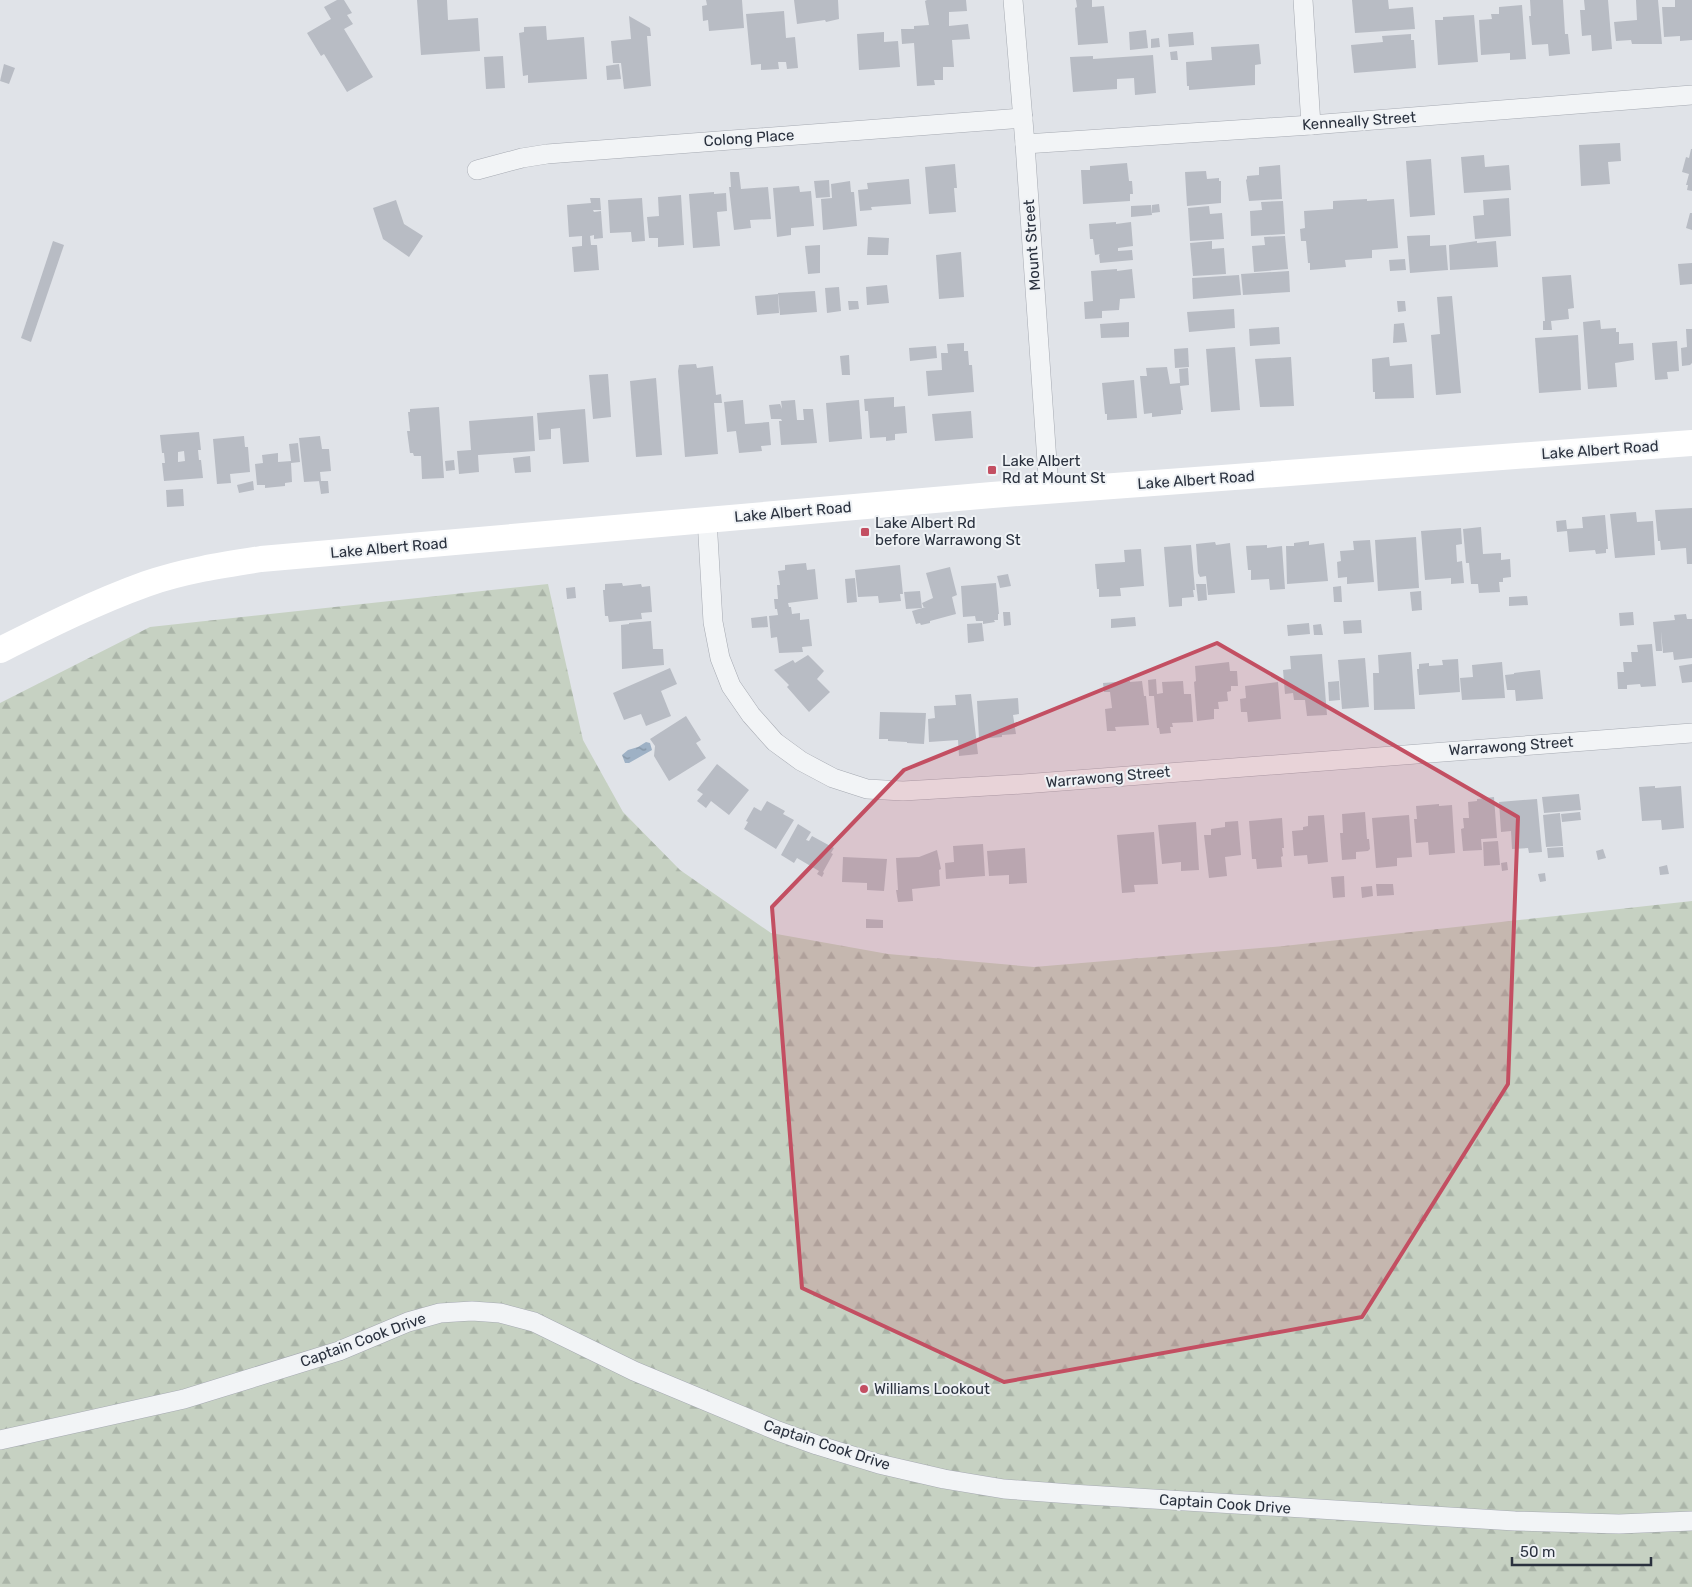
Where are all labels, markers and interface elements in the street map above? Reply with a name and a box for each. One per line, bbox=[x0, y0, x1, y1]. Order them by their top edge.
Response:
street label: Kenneally Street bbox=[1301, 108, 1417, 134]
street label: Colong Place bbox=[703, 126, 795, 150]
street label: Mount Street bbox=[1020, 199, 1044, 291]
street label: Lake Albert Road bbox=[1541, 437, 1659, 463]
place label: Lake Albert Rd at Mount St bbox=[1002, 452, 1105, 487]
marker: Lake Albert Rd at Mount St bbox=[986, 464, 998, 476]
street label: Lake Albert Road bbox=[1137, 467, 1255, 493]
street label: Lake Albert Road bbox=[734, 498, 852, 526]
place label: Lake Albert Rd before Warrawong St bbox=[875, 514, 1021, 549]
marker: Lake Albert Rd before Warrawong St bbox=[859, 526, 871, 538]
street label: Lake Albert Road bbox=[330, 534, 448, 562]
street label: Warrawong Street bbox=[1448, 733, 1574, 759]
street label: Warrawong Street bbox=[1045, 763, 1171, 791]
street label: Captain Cook Drive bbox=[298, 1309, 428, 1371]
place label: Williams Lookout bbox=[874, 1380, 990, 1398]
marker: Williams Lookout bbox=[858, 1383, 870, 1395]
street label: Captain Cook Drive bbox=[761, 1416, 893, 1474]
street label: Captain Cook Drive bbox=[1158, 1490, 1292, 1518]
scale bar bbox=[1512, 1534, 1651, 1566]
text: 50 m bbox=[1520, 1543, 1555, 1561]

